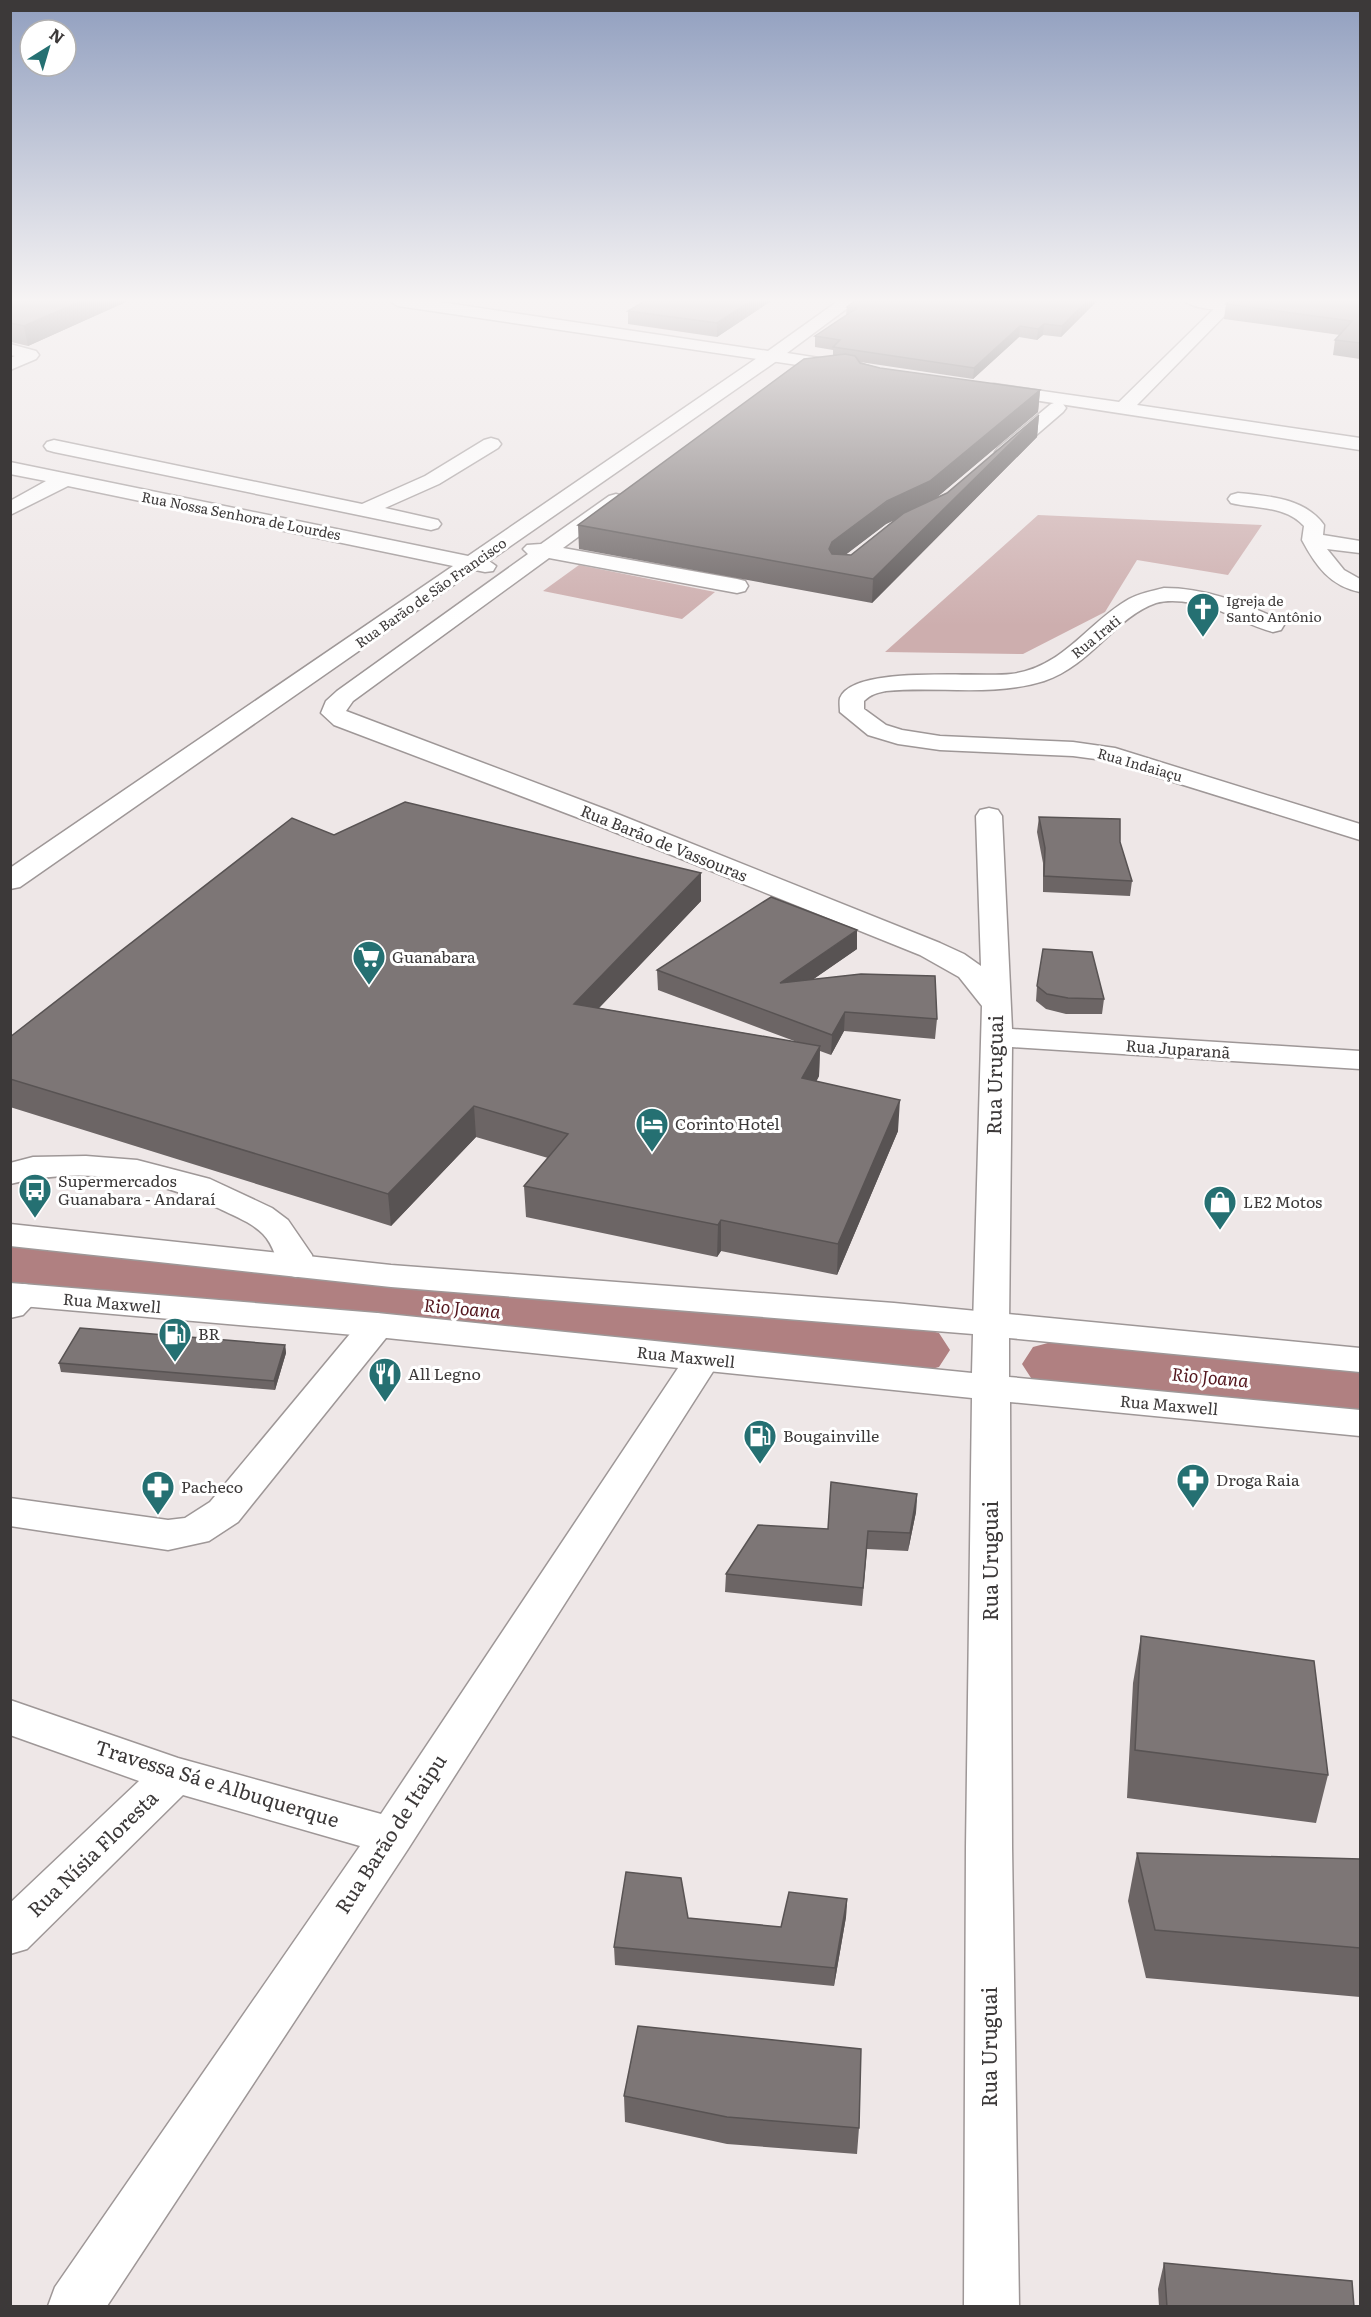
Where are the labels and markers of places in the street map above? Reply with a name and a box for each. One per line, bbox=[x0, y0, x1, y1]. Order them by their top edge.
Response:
place label: Igreja de Santo Antônio bbox=[1226, 590, 1322, 626]
church icon: Igreja de Santo Antônio bbox=[1185, 591, 1221, 638]
supermarket icon: Guanabara bbox=[351, 939, 387, 986]
place label: Guanabara bbox=[392, 944, 476, 968]
hotel icon: Corinto Hotel bbox=[634, 1106, 670, 1153]
place label: Corinto Hotel bbox=[675, 1111, 780, 1135]
place label: Supermercados Guanabara - Andaraí bbox=[58, 1168, 216, 1210]
bus stop icon: Supermercados Guanabara - Andaraí bbox=[17, 1172, 53, 1219]
shop icon: LE2 Motos bbox=[1202, 1184, 1238, 1231]
place label: LE2 Motos bbox=[1243, 1189, 1322, 1213]
fuel station icon: BR bbox=[157, 1316, 193, 1363]
place label: BR bbox=[198, 1321, 221, 1345]
restaurant icon: All Legno bbox=[367, 1356, 403, 1403]
place label: All Legno bbox=[408, 1361, 481, 1385]
fuel station icon: Bougainville bbox=[742, 1418, 778, 1465]
place label: Bougainville bbox=[783, 1423, 879, 1447]
pharmacy icon: Droga Raia bbox=[1175, 1462, 1211, 1509]
place label: Droga Raia bbox=[1216, 1467, 1300, 1491]
pharmacy icon: Pacheco bbox=[140, 1469, 176, 1516]
place label: Pacheco bbox=[181, 1474, 243, 1498]

